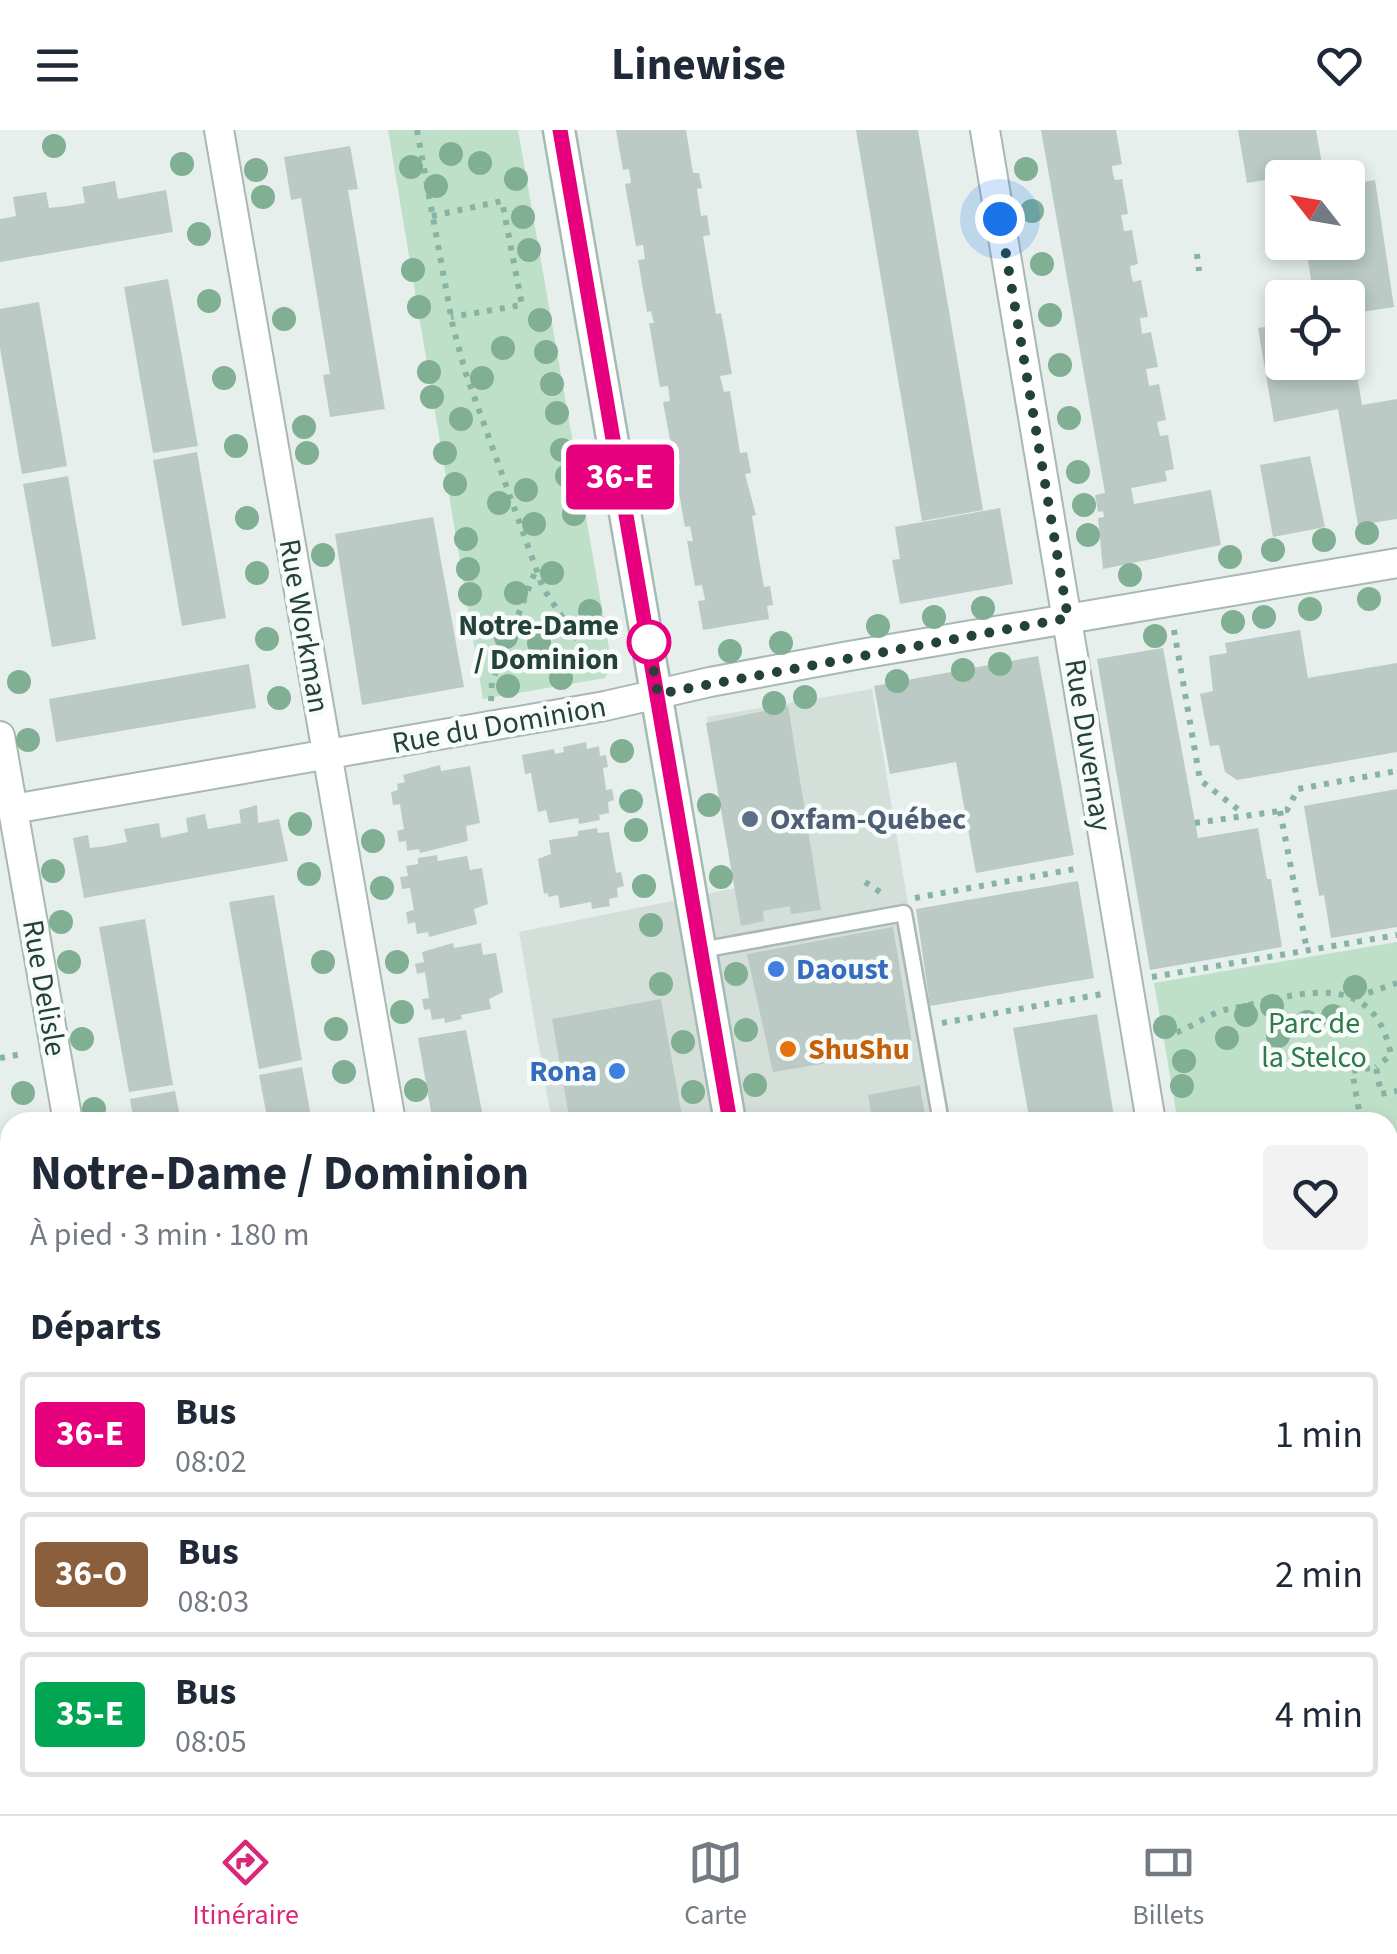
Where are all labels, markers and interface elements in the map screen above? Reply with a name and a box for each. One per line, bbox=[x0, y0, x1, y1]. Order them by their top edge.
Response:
text: Linewise bbox=[611, 33, 786, 97]
icon: menu bbox=[30, 38, 85, 93]
icon: heart bbox=[1312, 38, 1367, 93]
north arrow bbox=[1265, 160, 1365, 260]
map controls bbox=[1265, 160, 1365, 380]
your location bbox=[975, 194, 1025, 244]
button: locate bbox=[1265, 280, 1365, 380]
line badge: 36-E bbox=[550, 444, 690, 510]
text: 36-E bbox=[586, 452, 654, 502]
street label: Rue Workman bbox=[268, 536, 340, 716]
place label: Notre-Dame / Dominion bbox=[458, 604, 619, 681]
marker: Notre-Dame / Dominion bbox=[628, 621, 670, 663]
street label: Rue Duvernay bbox=[1053, 656, 1123, 834]
street label: Rue du Dominion bbox=[389, 685, 609, 765]
place label: Oxfam-Québec bbox=[770, 798, 966, 841]
marker: Oxfam-Québec bbox=[739, 808, 761, 830]
street label: Rue Delisle bbox=[11, 916, 77, 1060]
place label: Daoust bbox=[796, 948, 889, 991]
marker: Daoust bbox=[765, 958, 787, 980]
park label: Parc de la Stelco bbox=[1261, 1002, 1367, 1079]
place label: ShuShu bbox=[808, 1028, 910, 1071]
marker: ShuShu bbox=[777, 1038, 799, 1060]
place label: Rona bbox=[529, 1050, 597, 1093]
marker: Rona bbox=[606, 1060, 628, 1082]
text: Notre-Dame / Dominion bbox=[30, 1140, 529, 1208]
button: heart bbox=[1263, 1145, 1368, 1250]
text: À pied · 3 min · 180 m bbox=[30, 1212, 309, 1258]
text: Départs bbox=[30, 1300, 161, 1354]
text: Bus bbox=[175, 1385, 236, 1439]
text: 1 min bbox=[1275, 1408, 1363, 1462]
text: 36-E bbox=[56, 1409, 124, 1459]
text: 08:02 bbox=[175, 1439, 247, 1485]
text: Bus bbox=[178, 1525, 239, 1579]
text: 2 min bbox=[1275, 1548, 1363, 1602]
text: 36-O bbox=[55, 1549, 128, 1599]
text: 08:03 bbox=[178, 1579, 249, 1625]
text: Bus bbox=[175, 1665, 236, 1719]
text: 4 min bbox=[1275, 1688, 1363, 1742]
text: 35-E bbox=[56, 1689, 124, 1739]
text: 08:05 bbox=[175, 1719, 247, 1765]
tab: Itinéraire bbox=[193, 1835, 299, 1935]
tab: Carte bbox=[684, 1835, 747, 1935]
tab: Billets bbox=[1132, 1835, 1204, 1935]

